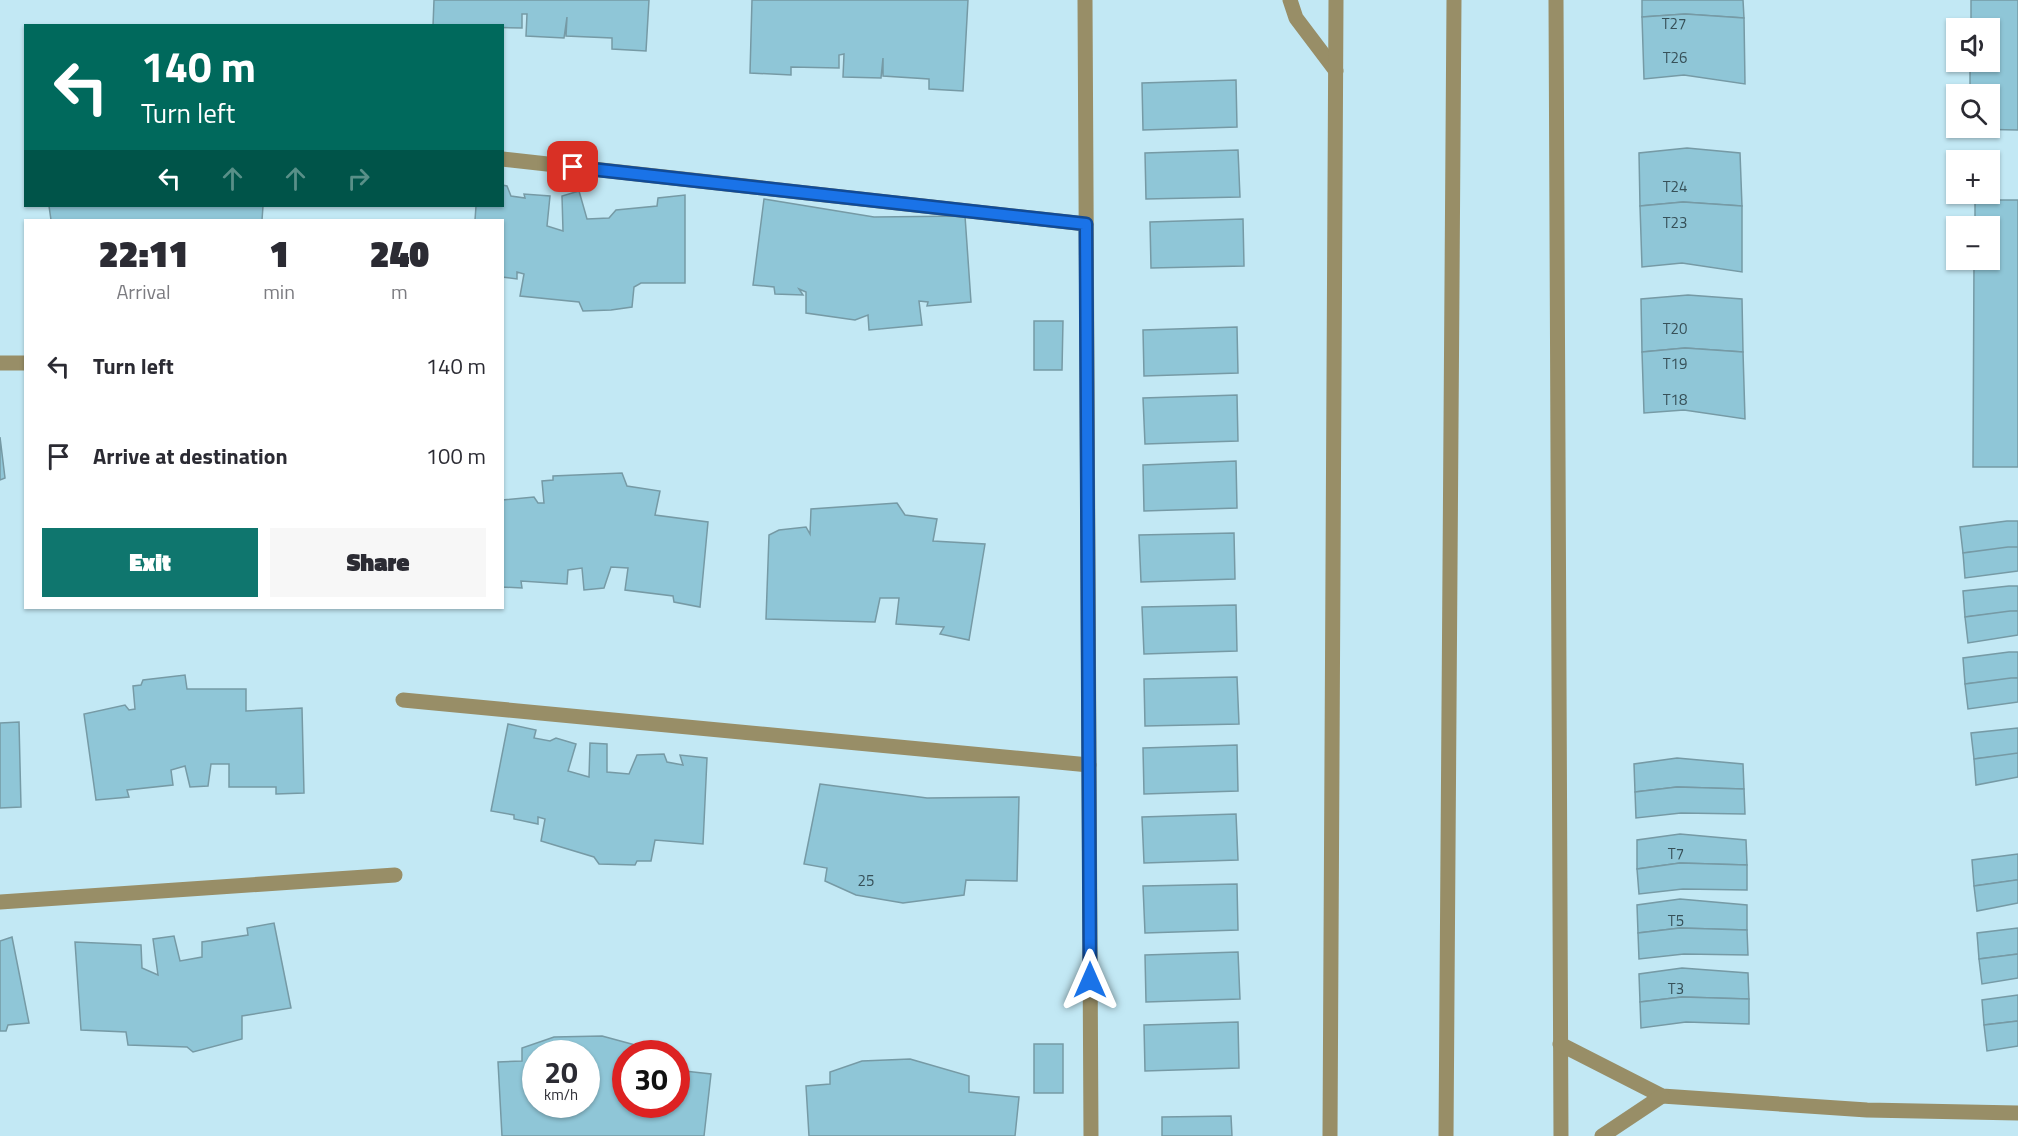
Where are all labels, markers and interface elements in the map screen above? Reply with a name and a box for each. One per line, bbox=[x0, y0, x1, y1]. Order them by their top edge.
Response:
house number: T27 bbox=[1662, 12, 1686, 35]
map controls bbox=[1946, 18, 2000, 270]
button: sound bbox=[1946, 18, 2000, 72]
text: 140 m bbox=[141, 34, 256, 98]
house number: T26 bbox=[1663, 46, 1687, 69]
icon: left bbox=[42, 48, 120, 126]
button: search bbox=[1946, 84, 2000, 138]
text: Turn left bbox=[141, 92, 235, 133]
pin bbox=[547, 141, 598, 192]
icon: arrive bbox=[556, 150, 589, 183]
button: + bbox=[1946, 150, 2000, 204]
icon: left bbox=[153, 162, 186, 195]
icon: ahead bbox=[216, 162, 249, 195]
icon: ahead bbox=[279, 162, 312, 195]
icon: right bbox=[342, 162, 375, 195]
house number: T24 bbox=[1663, 175, 1687, 198]
house number: T23 bbox=[1663, 211, 1687, 234]
button: − bbox=[1946, 216, 2000, 270]
text: 22:11 bbox=[99, 226, 188, 281]
text: 1 bbox=[269, 226, 289, 281]
text: 240 bbox=[370, 226, 429, 281]
text: Arrival bbox=[116, 276, 171, 307]
text: min bbox=[263, 276, 295, 307]
text: m bbox=[391, 276, 408, 307]
house number: T20 bbox=[1663, 317, 1687, 340]
text: Turn left bbox=[93, 349, 174, 383]
text: 140 m bbox=[426, 349, 486, 383]
icon: left bbox=[42, 350, 75, 383]
house number: T19 bbox=[1663, 352, 1687, 375]
house number: T18 bbox=[1663, 388, 1687, 411]
text: Arrive at destination bbox=[93, 439, 288, 473]
text: 100 m bbox=[426, 439, 486, 473]
icon: arrive bbox=[42, 440, 75, 473]
button: Exit bbox=[42, 528, 258, 597]
button: Share bbox=[270, 528, 486, 597]
house number: T7 bbox=[1668, 842, 1684, 865]
house number: 25 bbox=[858, 869, 874, 892]
house number: T5 bbox=[1668, 909, 1684, 932]
position arrow bbox=[1058, 948, 1122, 1012]
house number: T3 bbox=[1668, 977, 1684, 1000]
speed limit sign: 30 bbox=[612, 1040, 690, 1118]
text: 20 bbox=[544, 1049, 578, 1095]
text: km/h bbox=[544, 1083, 578, 1106]

